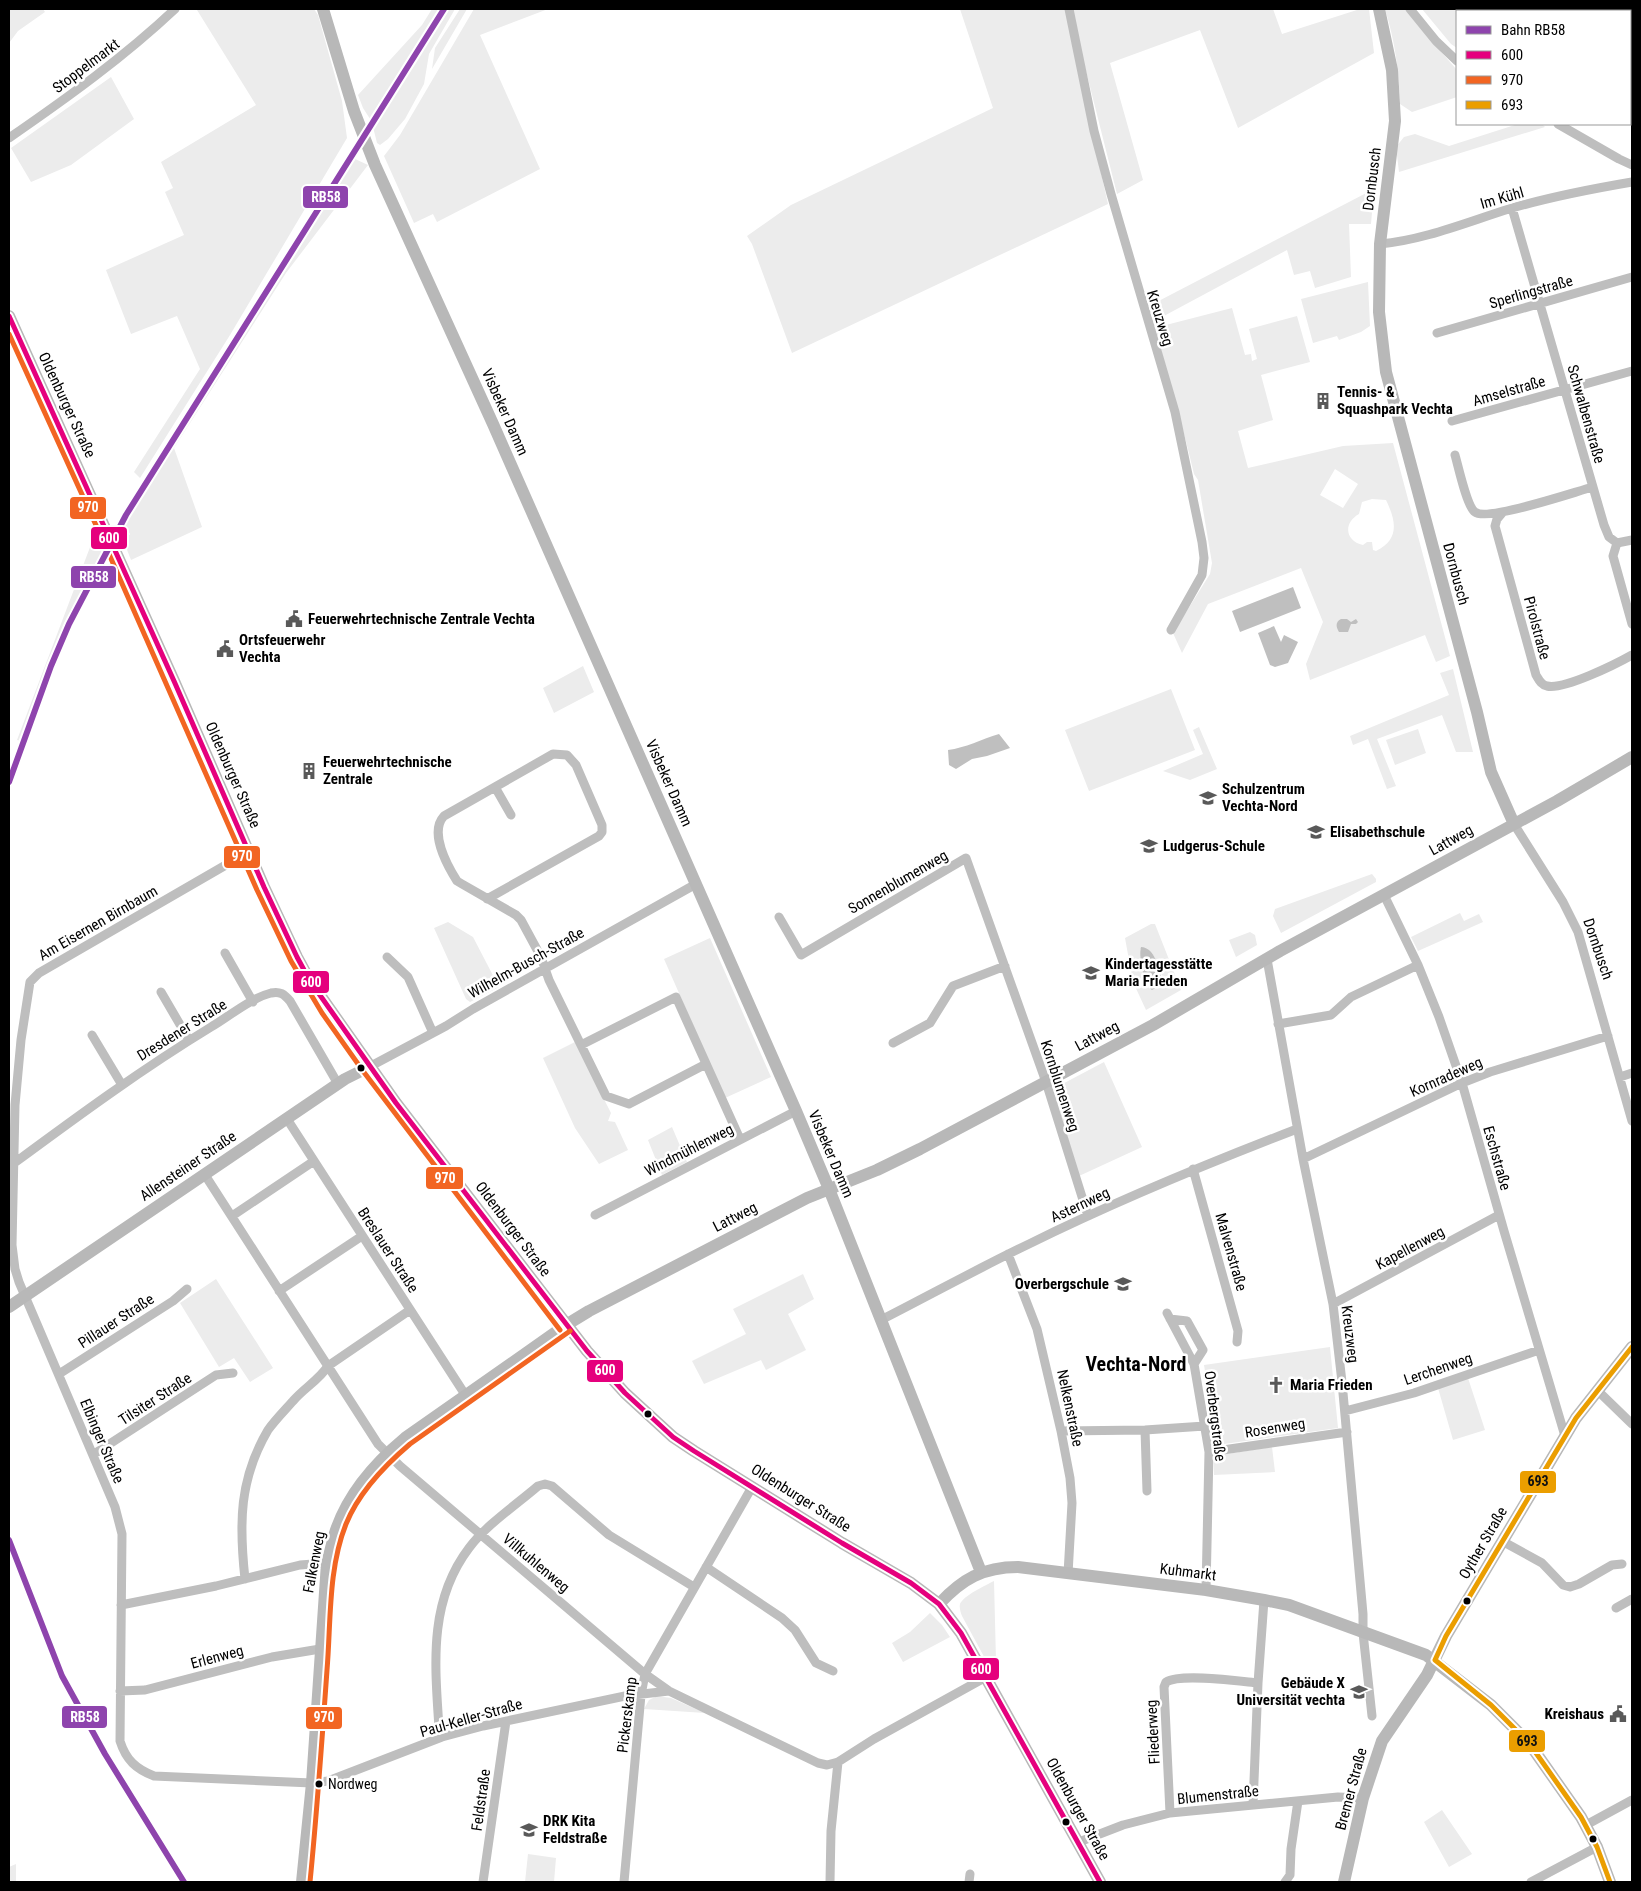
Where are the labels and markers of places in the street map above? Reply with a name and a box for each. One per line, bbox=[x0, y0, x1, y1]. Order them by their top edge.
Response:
place label: Tennis- & Squashpark Vechta bbox=[1337, 383, 1453, 418]
building icon: Tennis- & Squashpark Vechta bbox=[1313, 391, 1333, 411]
public building icon: Feuerwehrtechnische Zentrale Vechta bbox=[284, 609, 304, 629]
place label: Feuerwehrtechnische Zentrale Vechta bbox=[308, 610, 535, 628]
place label: Ortsfeuerwehr Vechta bbox=[239, 631, 325, 666]
public building icon: Ortsfeuerwehr Vechta bbox=[215, 639, 235, 659]
place label: Feuerwehrtechnische Zentrale bbox=[323, 753, 452, 788]
building icon: Feuerwehrtechnische Zentrale bbox=[299, 761, 319, 781]
place label: Schulzentrum Vechta-Nord bbox=[1222, 780, 1305, 815]
school or university icon: Schulzentrum Vechta-Nord bbox=[1198, 788, 1218, 808]
school or university icon: Elisabethschule bbox=[1306, 822, 1326, 842]
place label: Elisabethschule bbox=[1330, 823, 1425, 841]
school or university icon: Ludgerus-Schule bbox=[1139, 836, 1159, 856]
place label: Ludgerus-Schule bbox=[1163, 837, 1265, 855]
place label: Kindertagesstätte Maria Frieden bbox=[1105, 955, 1212, 990]
school or university icon: Kindertagesstätte Maria Frieden bbox=[1081, 963, 1101, 983]
unlabelled marker bbox=[356, 1063, 366, 1073]
school or university icon: Overbergschule bbox=[1113, 1274, 1133, 1294]
place label: Overbergschule bbox=[1015, 1275, 1109, 1293]
church icon: Maria Frieden bbox=[1266, 1375, 1286, 1395]
place label: Maria Frieden bbox=[1290, 1376, 1373, 1394]
unlabelled marker bbox=[643, 1409, 653, 1419]
unlabelled marker bbox=[1462, 1596, 1472, 1606]
place label: Gebäude X Universität vechta bbox=[1236, 1674, 1346, 1709]
school or university icon: Gebäude X Universität vechta bbox=[1349, 1682, 1369, 1702]
public building icon: Kreishaus bbox=[1608, 1704, 1628, 1724]
place label: Kreishaus bbox=[1544, 1705, 1604, 1723]
place label: Nordweg bbox=[328, 1776, 377, 1792]
marker: Nordweg bbox=[314, 1779, 324, 1789]
place label: DRK Kita Feldstraße bbox=[543, 1812, 607, 1847]
unlabelled marker bbox=[1061, 1817, 1071, 1827]
school or university icon: DRK Kita Feldstraße bbox=[519, 1820, 539, 1840]
unlabelled marker bbox=[1588, 1834, 1598, 1844]

